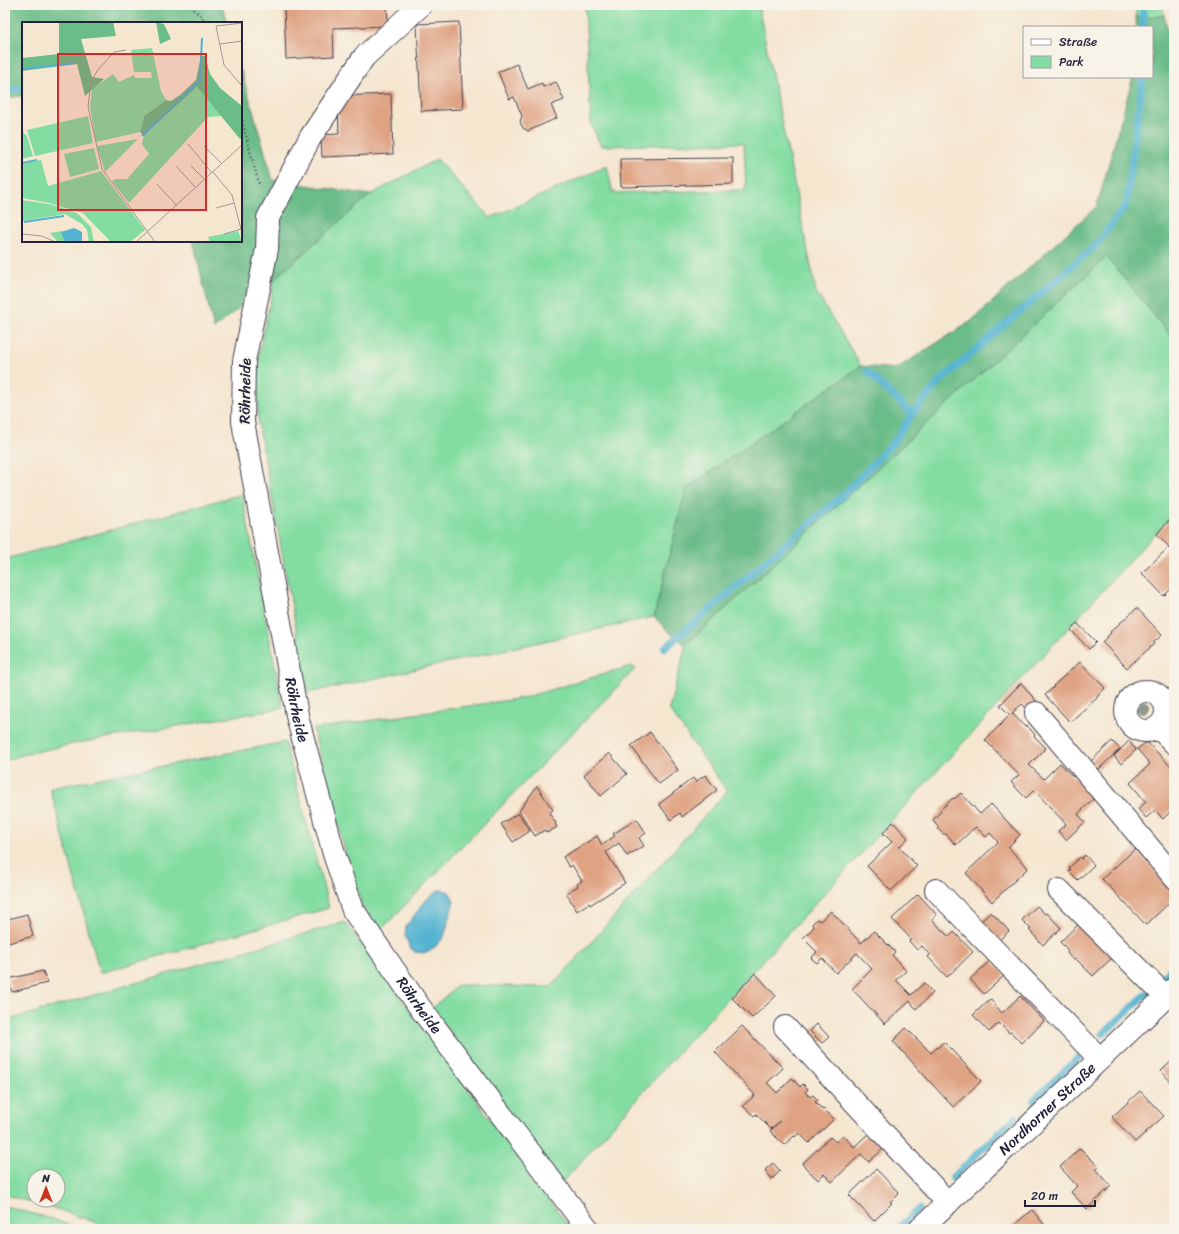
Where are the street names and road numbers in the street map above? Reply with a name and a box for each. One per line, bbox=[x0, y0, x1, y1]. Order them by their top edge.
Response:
street label: Röhrheide bbox=[231, 358, 259, 424]
street label: Röhrheide bbox=[277, 675, 316, 745]
street label: Röhrheide bbox=[389, 971, 449, 1040]
street label: Nordhorner Straße bbox=[992, 1056, 1102, 1162]

